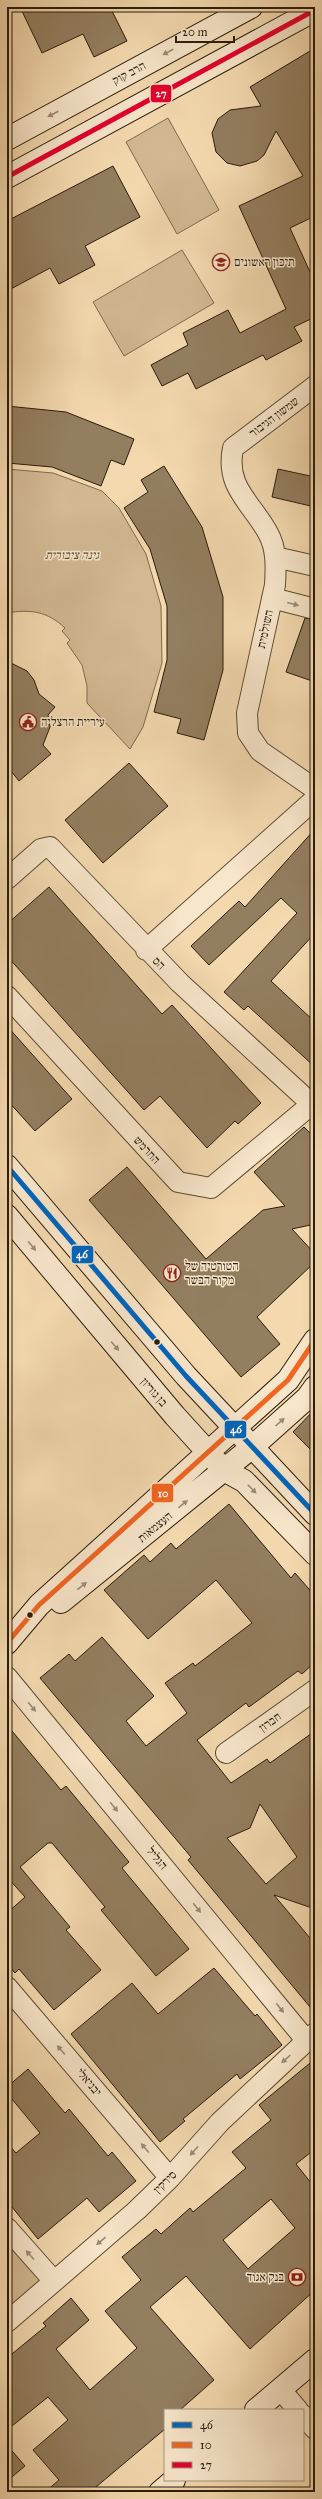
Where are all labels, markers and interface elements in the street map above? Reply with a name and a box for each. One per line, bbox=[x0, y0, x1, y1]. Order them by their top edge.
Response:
scale bar bbox=[176, 18, 234, 44]
text: 20 m bbox=[182, 25, 208, 39]
one-way arrow bbox=[162, 49, 174, 56]
street label: הרב קוק bbox=[110, 58, 148, 88]
line badge: 27 bbox=[150, 84, 172, 103]
text: 27 bbox=[156, 87, 167, 100]
one-way arrow bbox=[48, 111, 59, 117]
school or university icon: תיכון ראשונים bbox=[211, 252, 231, 272]
place label: תיכון ראשונים bbox=[234, 255, 295, 269]
street label: שמשון הגיבור bbox=[247, 394, 301, 440]
park label: גינה ציבורית bbox=[45, 548, 100, 562]
one-way arrow bbox=[287, 601, 300, 607]
street label: השולמית bbox=[254, 608, 276, 650]
public building icon: עיריית הרצליה bbox=[18, 712, 38, 732]
place label: עיריית הרצליה bbox=[41, 715, 105, 729]
street label: הס bbox=[150, 954, 168, 972]
street label: החרמש bbox=[131, 1133, 163, 1167]
one-way arrow bbox=[27, 1240, 36, 1251]
line badge: 46 bbox=[71, 1245, 94, 1264]
text: 46 bbox=[76, 1248, 89, 1262]
place label: הטורטיה של מקור הבשר bbox=[185, 1259, 239, 1287]
restaurant icon: הטורטיה של מקור הבשר bbox=[162, 1263, 182, 1283]
unlabelled marker bbox=[152, 1337, 162, 1347]
one-way arrow bbox=[110, 1341, 119, 1351]
street label: בן גוריון bbox=[138, 1375, 170, 1409]
one-way arrow bbox=[276, 1418, 285, 1427]
line badge: 46 bbox=[224, 1420, 247, 1439]
text: 46 bbox=[230, 1423, 243, 1437]
line badge: 10 bbox=[151, 1483, 174, 1503]
one-way arrow bbox=[247, 1484, 257, 1494]
text: 10 bbox=[158, 1487, 169, 1500]
one-way arrow bbox=[177, 1499, 188, 1508]
street label: העצמאות bbox=[135, 1509, 175, 1545]
one-way arrow bbox=[76, 1582, 87, 1590]
unlabelled marker bbox=[25, 1610, 35, 1620]
one-way arrow bbox=[27, 1702, 36, 1712]
street label: חברון bbox=[256, 1709, 284, 1735]
one-way arrow bbox=[110, 1802, 119, 1813]
street label: הגליל bbox=[144, 1844, 170, 1872]
one-way arrow bbox=[193, 1902, 202, 1913]
one-way arrow bbox=[275, 2002, 284, 2013]
one-way arrow bbox=[56, 2044, 65, 2055]
one-way arrow bbox=[281, 2054, 291, 2064]
street label: יבניאלי bbox=[73, 2065, 105, 2099]
one-way arrow bbox=[141, 2143, 150, 2154]
one-way arrow bbox=[190, 2146, 199, 2156]
street label: סירקין bbox=[151, 2168, 179, 2196]
one-way arrow bbox=[95, 2237, 106, 2246]
one-way arrow bbox=[26, 2249, 35, 2260]
bank icon: בנק אגוד bbox=[287, 2267, 307, 2287]
place label: בנק אגוד bbox=[247, 2270, 284, 2284]
legend bbox=[164, 2409, 304, 2481]
text: 46 bbox=[200, 2418, 214, 2432]
text: 10 bbox=[200, 2438, 212, 2452]
text: 27 bbox=[200, 2458, 212, 2472]

